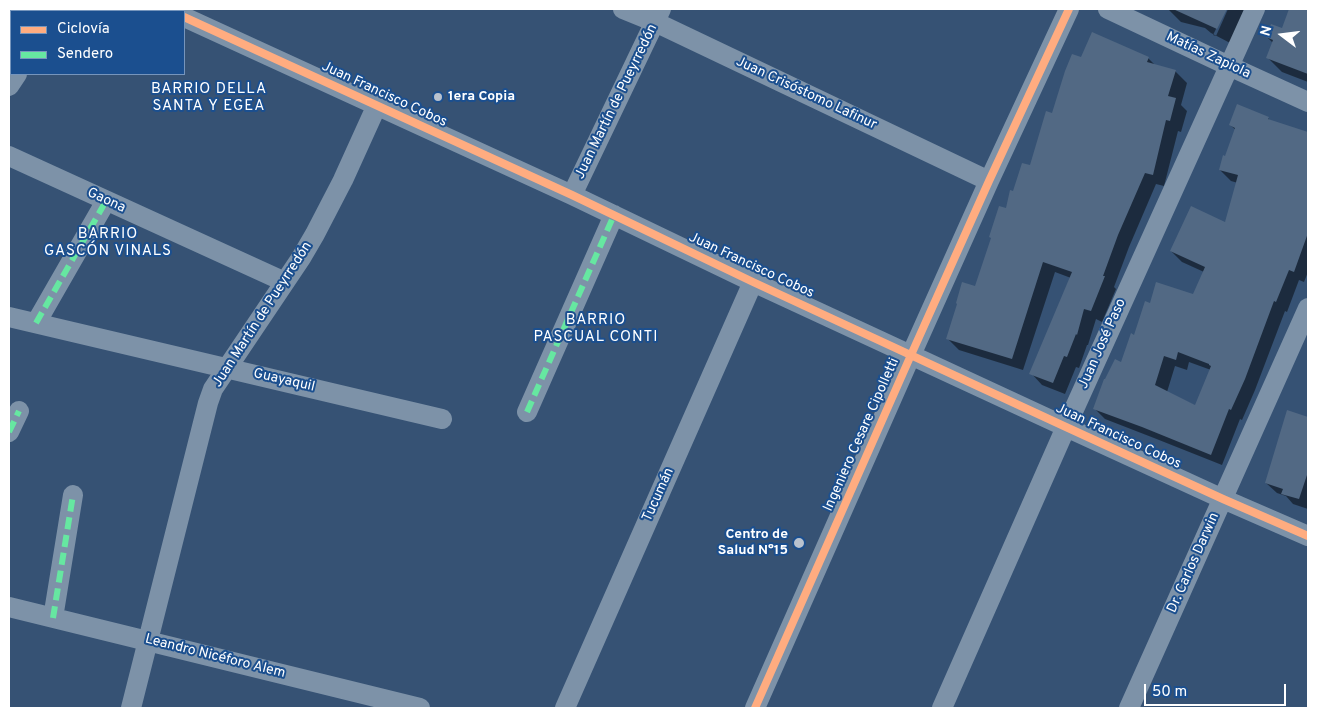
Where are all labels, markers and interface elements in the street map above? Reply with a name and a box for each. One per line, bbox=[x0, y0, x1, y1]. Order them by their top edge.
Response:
legend bbox=[10, 10, 185, 75]
north arrow bbox=[1257, 10, 1307, 60]
text: Ciclovía bbox=[57, 20, 110, 39]
street label: Juan Martín de Pueyrredón bbox=[572, 22, 662, 182]
text: N bbox=[1258, 24, 1277, 38]
street label: Matías Zapiola bbox=[1163, 29, 1253, 83]
text: Sendero bbox=[57, 45, 113, 64]
street label: Juan Crisóstomo Lafinur bbox=[733, 54, 879, 134]
street label: Juan Francisco Cobos bbox=[319, 59, 449, 131]
district label: BARRIO DELLA SANTA Y EGEA bbox=[149, 81, 269, 116]
place label: 1era Copia bbox=[448, 89, 515, 105]
marker: 1era Copia bbox=[432, 91, 444, 103]
street label: Gaona bbox=[84, 185, 128, 217]
district label: BARRIO GASCÓN VINALS bbox=[42, 226, 174, 261]
street label: Juan Francisco Cobos bbox=[686, 230, 816, 302]
street label: Juan Martín de Pueyrredón bbox=[210, 239, 316, 391]
street label: Juan José Paso bbox=[1076, 296, 1130, 392]
district label: BARRIO PASCUAL CONTI bbox=[532, 312, 660, 347]
street label: Ingeniero Cesare Cipolletti bbox=[821, 356, 903, 514]
street label: Guayaquil bbox=[252, 366, 316, 396]
street label: Juan Francisco Cobos bbox=[1053, 401, 1183, 473]
street label: Tucumán bbox=[640, 465, 678, 525]
street label: Dr. Carlos Darwin bbox=[1164, 510, 1224, 616]
place label: Centro de Salud N°15 bbox=[718, 527, 788, 560]
marker: Centro de Salud N°15 bbox=[792, 536, 806, 550]
street label: Leandro Nicéforo Alem bbox=[143, 631, 287, 683]
scale bar bbox=[1147, 674, 1290, 706]
text: 50 m bbox=[1152, 683, 1187, 702]

